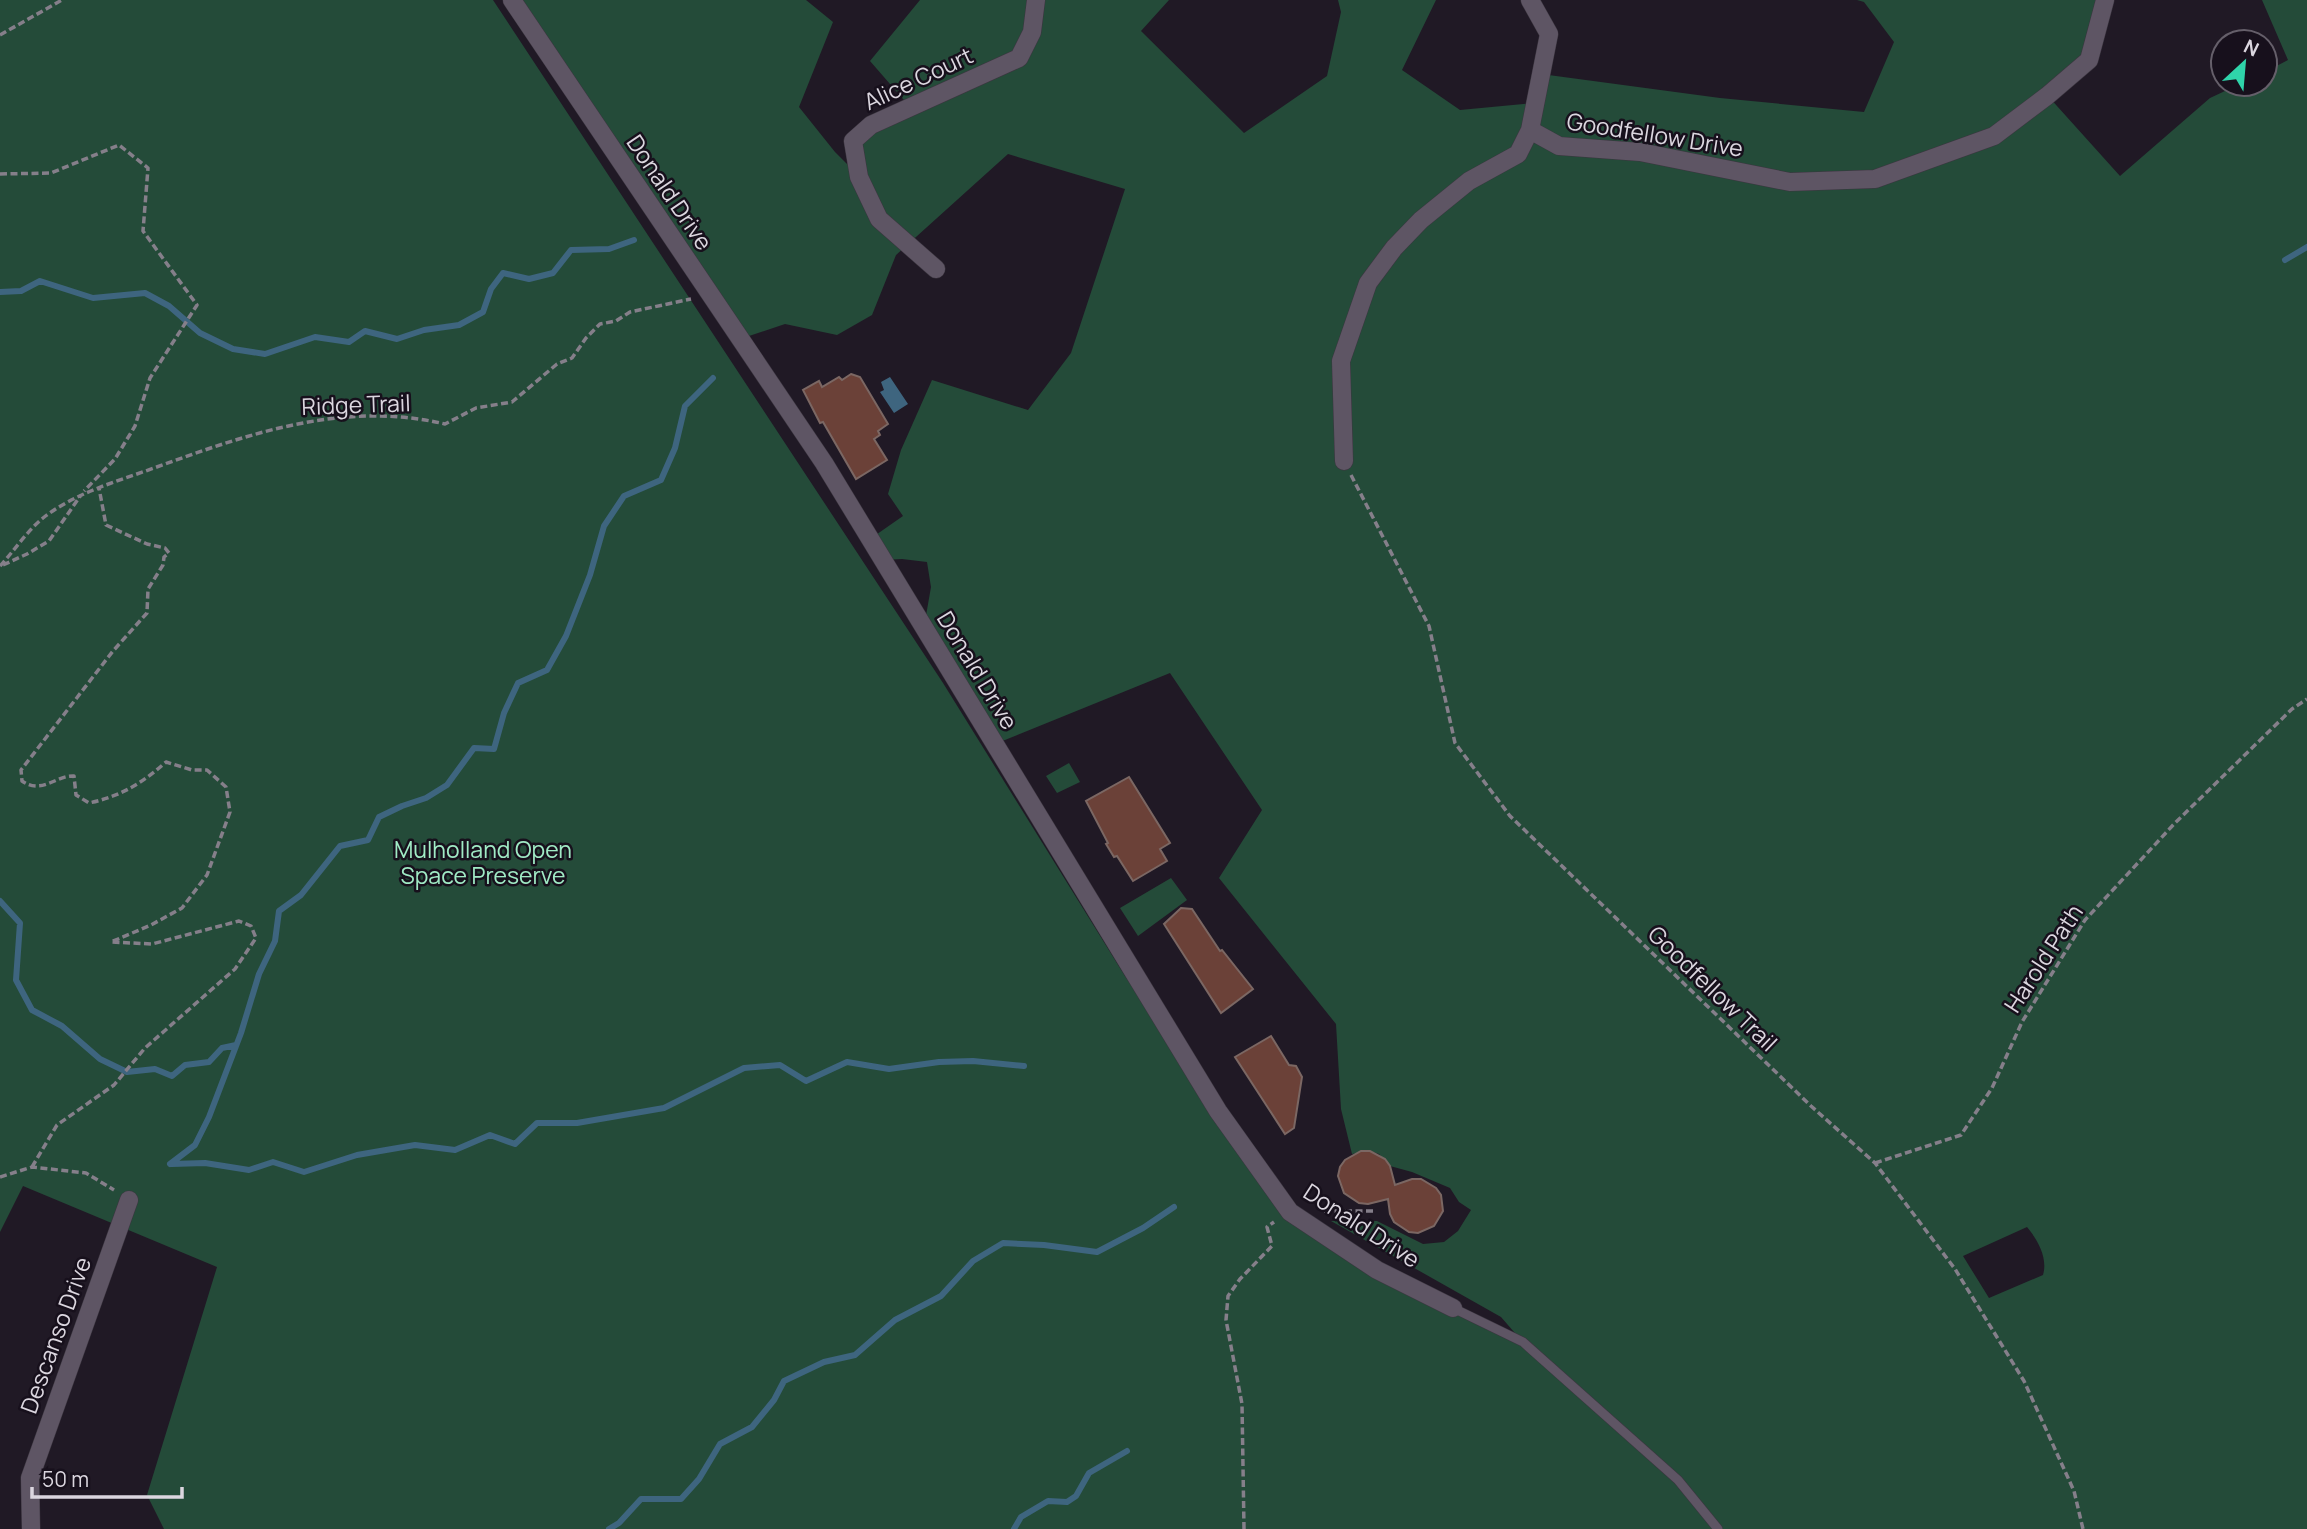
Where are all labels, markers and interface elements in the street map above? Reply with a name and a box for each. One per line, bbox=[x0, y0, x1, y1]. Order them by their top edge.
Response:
north arrow bbox=[2209, 28, 2279, 98]
text: N bbox=[2240, 33, 2263, 62]
street label: Alice Court bbox=[858, 39, 978, 117]
street label: Goodfellow Drive bbox=[1565, 104, 1745, 164]
street label: Donald Drive bbox=[620, 128, 720, 256]
street label: Ridge Trail bbox=[301, 386, 411, 422]
street label: Donald Drive bbox=[930, 605, 1026, 735]
park label: Mulholland Open Space Preserve bbox=[394, 833, 572, 891]
street label: Harold Path bbox=[1996, 898, 2090, 1018]
street label: Goodfellow Trail bbox=[1641, 918, 1785, 1058]
street label: Donald Drive bbox=[1298, 1175, 1426, 1275]
street label: Descanso Drive bbox=[12, 1252, 98, 1418]
scale bar bbox=[32, 1456, 182, 1500]
text: 50 m bbox=[42, 1465, 89, 1493]

